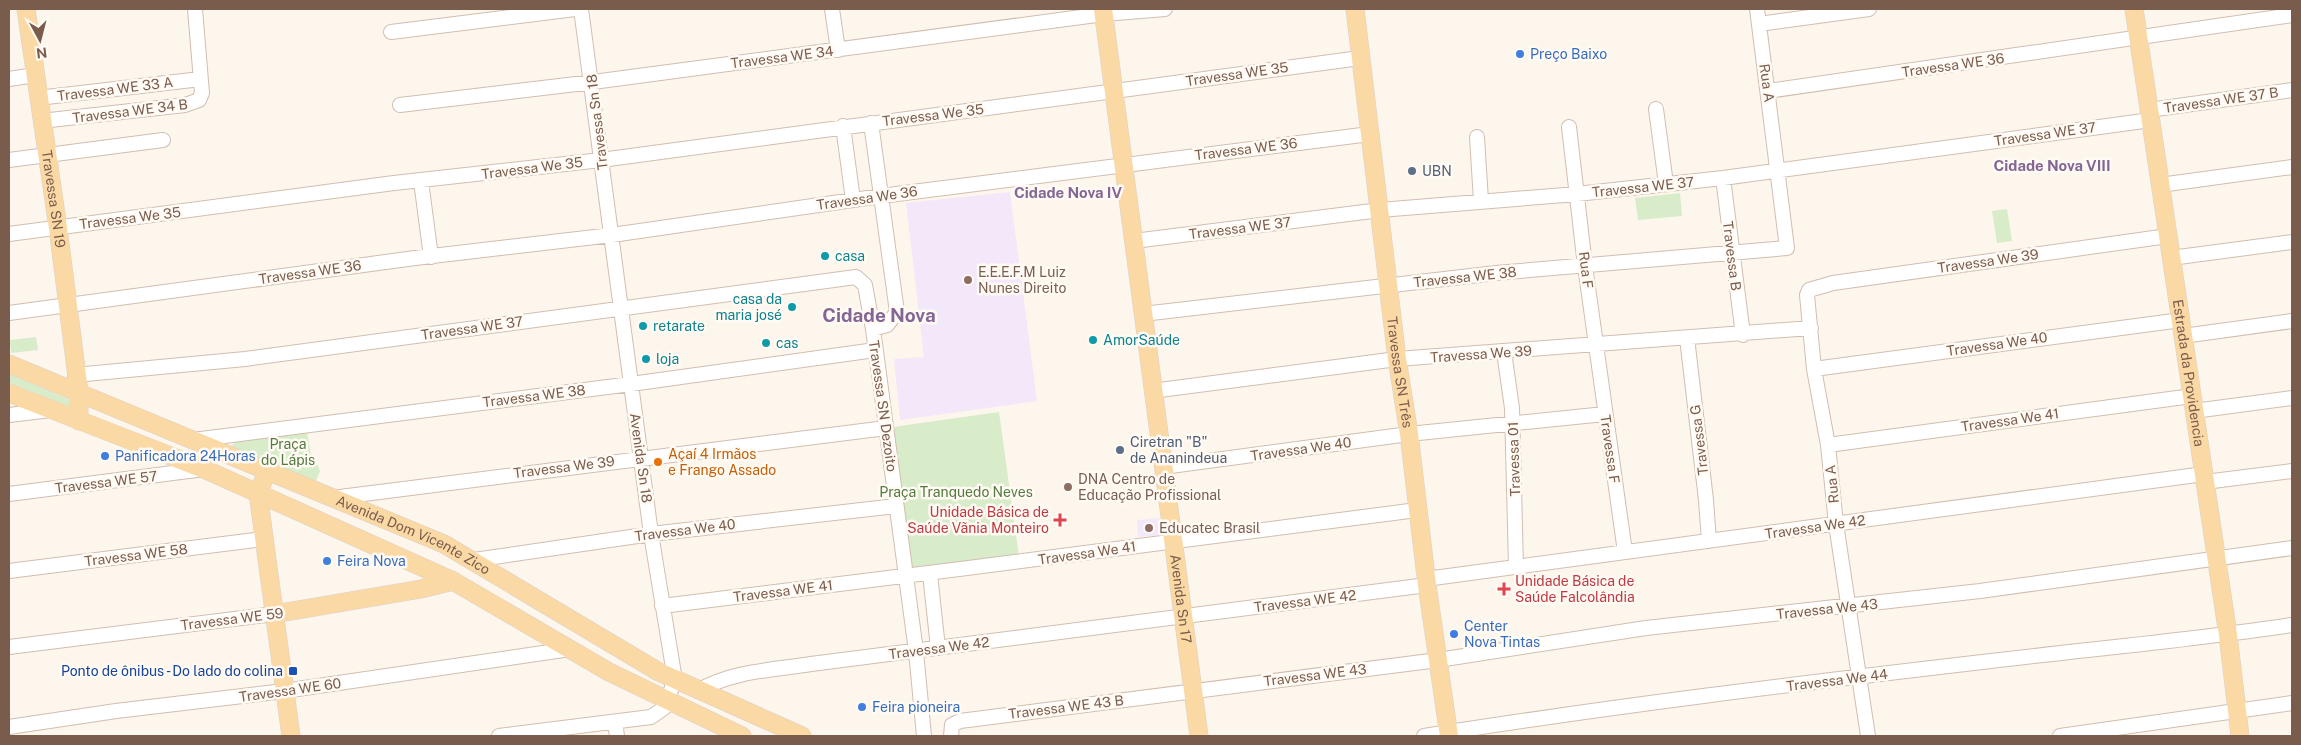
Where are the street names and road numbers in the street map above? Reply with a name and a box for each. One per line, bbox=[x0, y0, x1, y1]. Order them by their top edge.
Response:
street label: Travessa WE 34 bbox=[730, 43, 834, 71]
street label: Travessa WE 36 bbox=[1901, 50, 2006, 80]
street label: Travessa WE 35 bbox=[1185, 59, 1289, 89]
street label: Rua A bbox=[1756, 63, 1778, 103]
street label: Travessa Sn 18 bbox=[583, 73, 611, 171]
street label: Travessa WE 33 A bbox=[56, 74, 174, 104]
street label: Travessa WE 37 B bbox=[2163, 84, 2279, 116]
street label: Travessa WE 34 B bbox=[71, 96, 189, 126]
street label: Travessa We 35 bbox=[881, 101, 985, 129]
street label: Travessa WE 37 bbox=[1993, 119, 2097, 149]
street label: Travessa WE 36 bbox=[1194, 135, 1298, 163]
street label: Travessa SN 19 bbox=[39, 149, 68, 249]
street label: Travessa We 35 bbox=[480, 154, 584, 182]
street label: Travessa WE 37 bbox=[1591, 174, 1695, 200]
street label: Travessa We 36 bbox=[815, 183, 919, 213]
street label: Travessa We 35 bbox=[78, 204, 182, 232]
street label: Travessa WE 37 bbox=[1188, 214, 1292, 242]
street label: Travessa B bbox=[1720, 220, 1744, 292]
street label: Travessa We 39 bbox=[1936, 246, 2040, 276]
street label: Rua F bbox=[1576, 251, 1596, 289]
street label: Travessa WE 36 bbox=[258, 257, 363, 287]
street label: Travessa WE 38 bbox=[1413, 264, 1517, 290]
street label: Estrada da Providencia bbox=[2170, 298, 2208, 448]
street label: Travessa WE 37 bbox=[420, 313, 524, 343]
street label: Travessa SN Três bbox=[1384, 316, 1416, 429]
street label: Travessa We 40 bbox=[1946, 329, 2048, 359]
street label: Travessa SN Dezoito bbox=[866, 339, 900, 473]
street label: Travessa We 39 bbox=[1430, 342, 1533, 366]
street label: Travessa WE 38 bbox=[482, 382, 586, 410]
street label: Travessa G bbox=[1687, 404, 1711, 476]
street label: Travessa We 41 bbox=[1960, 405, 2060, 435]
street label: Avenida Sn 18 bbox=[627, 412, 655, 504]
street label: Travessa F bbox=[1597, 414, 1623, 484]
street label: Travessa 01 bbox=[1505, 421, 1523, 497]
street label: Travessa We 40 bbox=[1250, 434, 1352, 464]
street label: Travessa We 39 bbox=[512, 453, 616, 481]
street label: Rua A bbox=[1822, 464, 1842, 504]
street label: Travessa WE 57 bbox=[54, 468, 158, 496]
street label: Avenida Dom Vicente Zico bbox=[334, 492, 493, 578]
street label: Travessa We 42 bbox=[1764, 512, 1866, 542]
street label: Travessa We 40 bbox=[634, 516, 736, 544]
street label: Travessa We 41 bbox=[1037, 538, 1137, 568]
street label: Travessa WE 58 bbox=[83, 541, 189, 569]
street label: Avenida Sn 17 bbox=[1167, 553, 1195, 645]
street label: Travessa WE 41 bbox=[732, 577, 834, 605]
street label: Travessa WE 42 bbox=[1253, 587, 1357, 615]
street label: Travessa We 43 bbox=[1775, 596, 1879, 622]
street label: Travessa WE 59 bbox=[180, 605, 285, 633]
street label: Travessa We 42 bbox=[888, 634, 990, 662]
street label: Travessa WE 43 bbox=[1263, 661, 1367, 689]
street label: Travessa We 44 bbox=[1785, 666, 1889, 694]
street label: Travessa WE 60 bbox=[238, 675, 342, 705]
street label: Travessa WE 43 B bbox=[1007, 692, 1125, 722]

